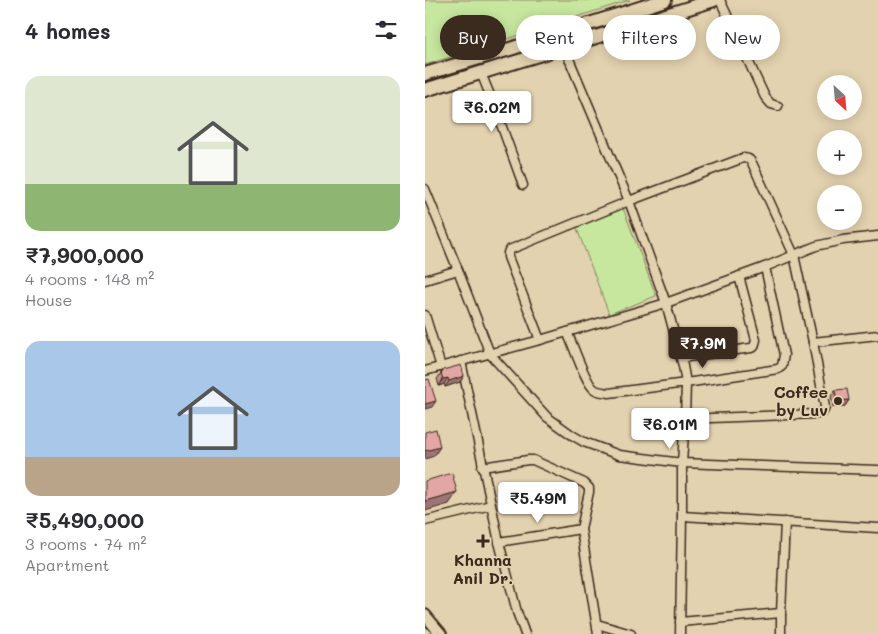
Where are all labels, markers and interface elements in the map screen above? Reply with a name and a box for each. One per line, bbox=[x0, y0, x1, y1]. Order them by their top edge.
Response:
chip: Buy bbox=[440, 15, 506, 60]
chip: Rent bbox=[516, 15, 593, 60]
chip: Filters bbox=[603, 15, 696, 60]
chip: New bbox=[706, 15, 780, 60]
icon: filters bbox=[372, 16, 400, 44]
text: 4 homes bbox=[25, 17, 111, 44]
north arrow bbox=[817, 75, 863, 120]
map controls bbox=[817, 75, 862, 230]
pin: ₹6.02M bbox=[451, 90, 533, 133]
text: ₹6.02M bbox=[463, 96, 521, 117]
icon: home bbox=[168, 108, 258, 198]
button: + bbox=[817, 130, 862, 175]
button: − bbox=[817, 185, 862, 230]
text: ₹7,900,000 bbox=[25, 241, 144, 268]
text: 4 rooms · 148 m² bbox=[25, 268, 154, 289]
text: House bbox=[25, 289, 72, 310]
pin: ₹7.9M bbox=[668, 326, 738, 369]
text: ₹7.9M bbox=[680, 332, 727, 353]
icon: home bbox=[168, 373, 258, 463]
place label: Coffee by Luv bbox=[774, 381, 828, 420]
marker: Coffee by Luv bbox=[832, 395, 844, 407]
pin: ₹6.01M bbox=[629, 408, 711, 450]
text: ₹6.01M bbox=[642, 413, 698, 434]
pin: ₹5.49M bbox=[497, 482, 579, 524]
text: ₹5.49M bbox=[509, 487, 567, 508]
text: ₹5,490,000 bbox=[25, 506, 144, 533]
text: 3 rooms · 74 m² bbox=[25, 533, 146, 554]
marker: Khanna Anil Dr. bbox=[476, 534, 490, 548]
place label: Khanna Anil Dr. bbox=[453, 549, 513, 588]
text: Apartment bbox=[25, 554, 110, 575]

